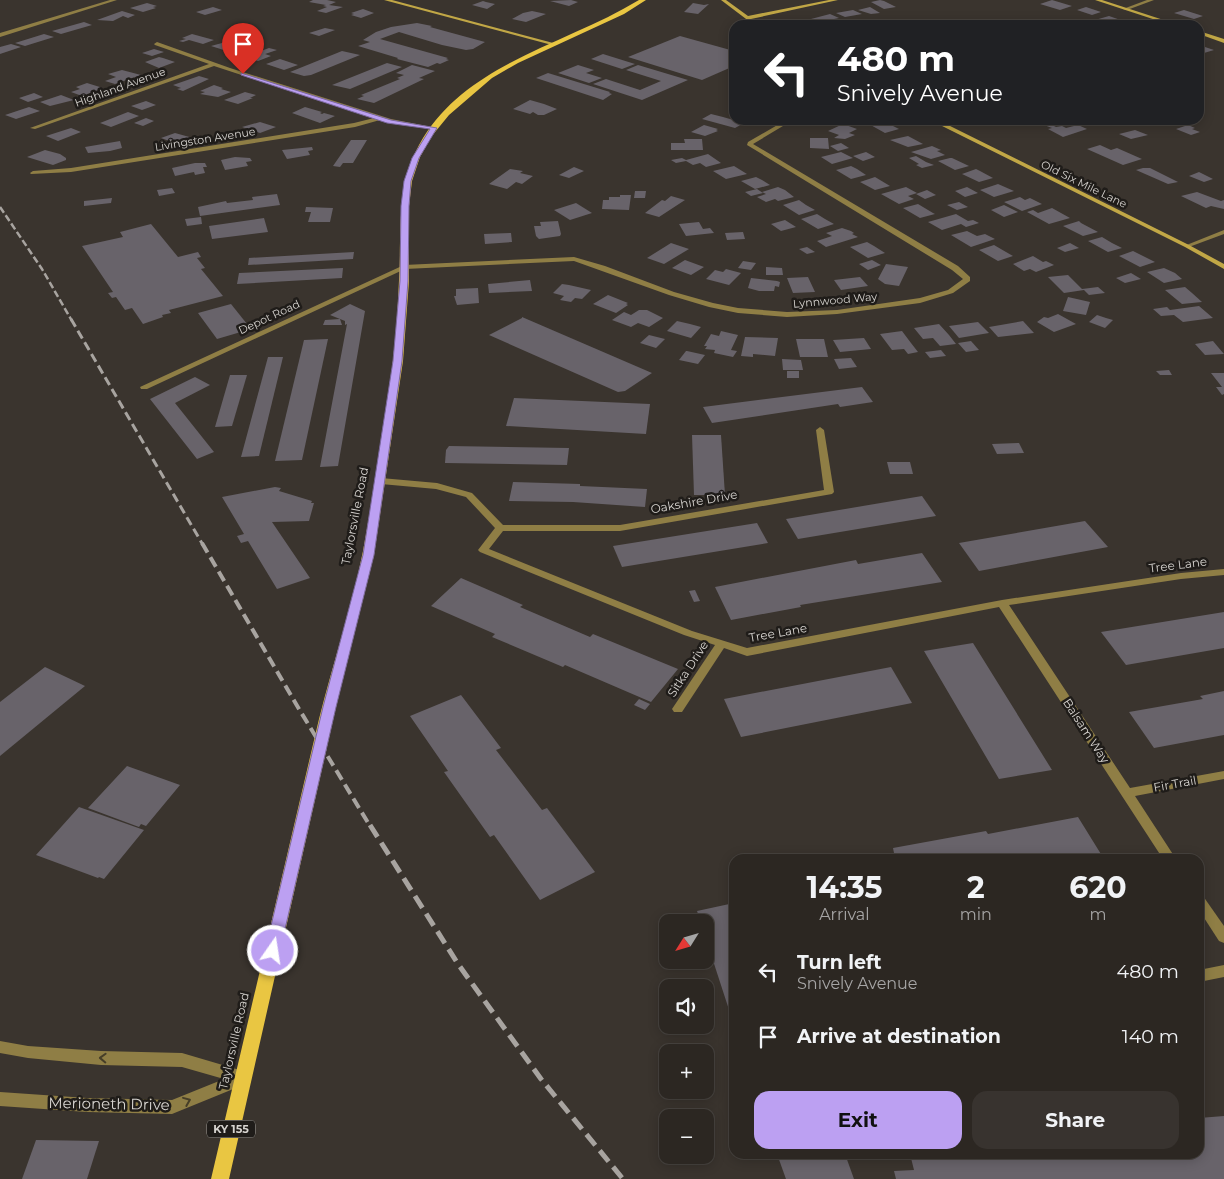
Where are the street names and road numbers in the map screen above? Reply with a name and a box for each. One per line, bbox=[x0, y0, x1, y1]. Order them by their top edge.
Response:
street label: Highland Avenue bbox=[73, 64, 168, 110]
street label: Livingston Avenue bbox=[154, 124, 257, 154]
street label: Old Six Mile Lane bbox=[1039, 157, 1130, 211]
street label: Lynnwood Way bbox=[792, 289, 878, 311]
street label: Depot Road bbox=[236, 297, 302, 337]
street label: Taylorsville Road bbox=[338, 466, 371, 566]
street label: Oakshire Drive bbox=[649, 486, 738, 517]
street label: Tree Lane bbox=[1148, 553, 1208, 576]
street label: Tree Lane bbox=[748, 620, 808, 645]
street label: Sitka Drive bbox=[664, 638, 711, 700]
street label: Balsam Way bbox=[1060, 696, 1113, 766]
street label: Fir Trail bbox=[1152, 772, 1198, 795]
street label: Taylorsville Road bbox=[215, 991, 252, 1091]
street label: Merioneth Drive bbox=[48, 1093, 170, 1114]
road number: KY 155 bbox=[207, 1120, 255, 1138]

